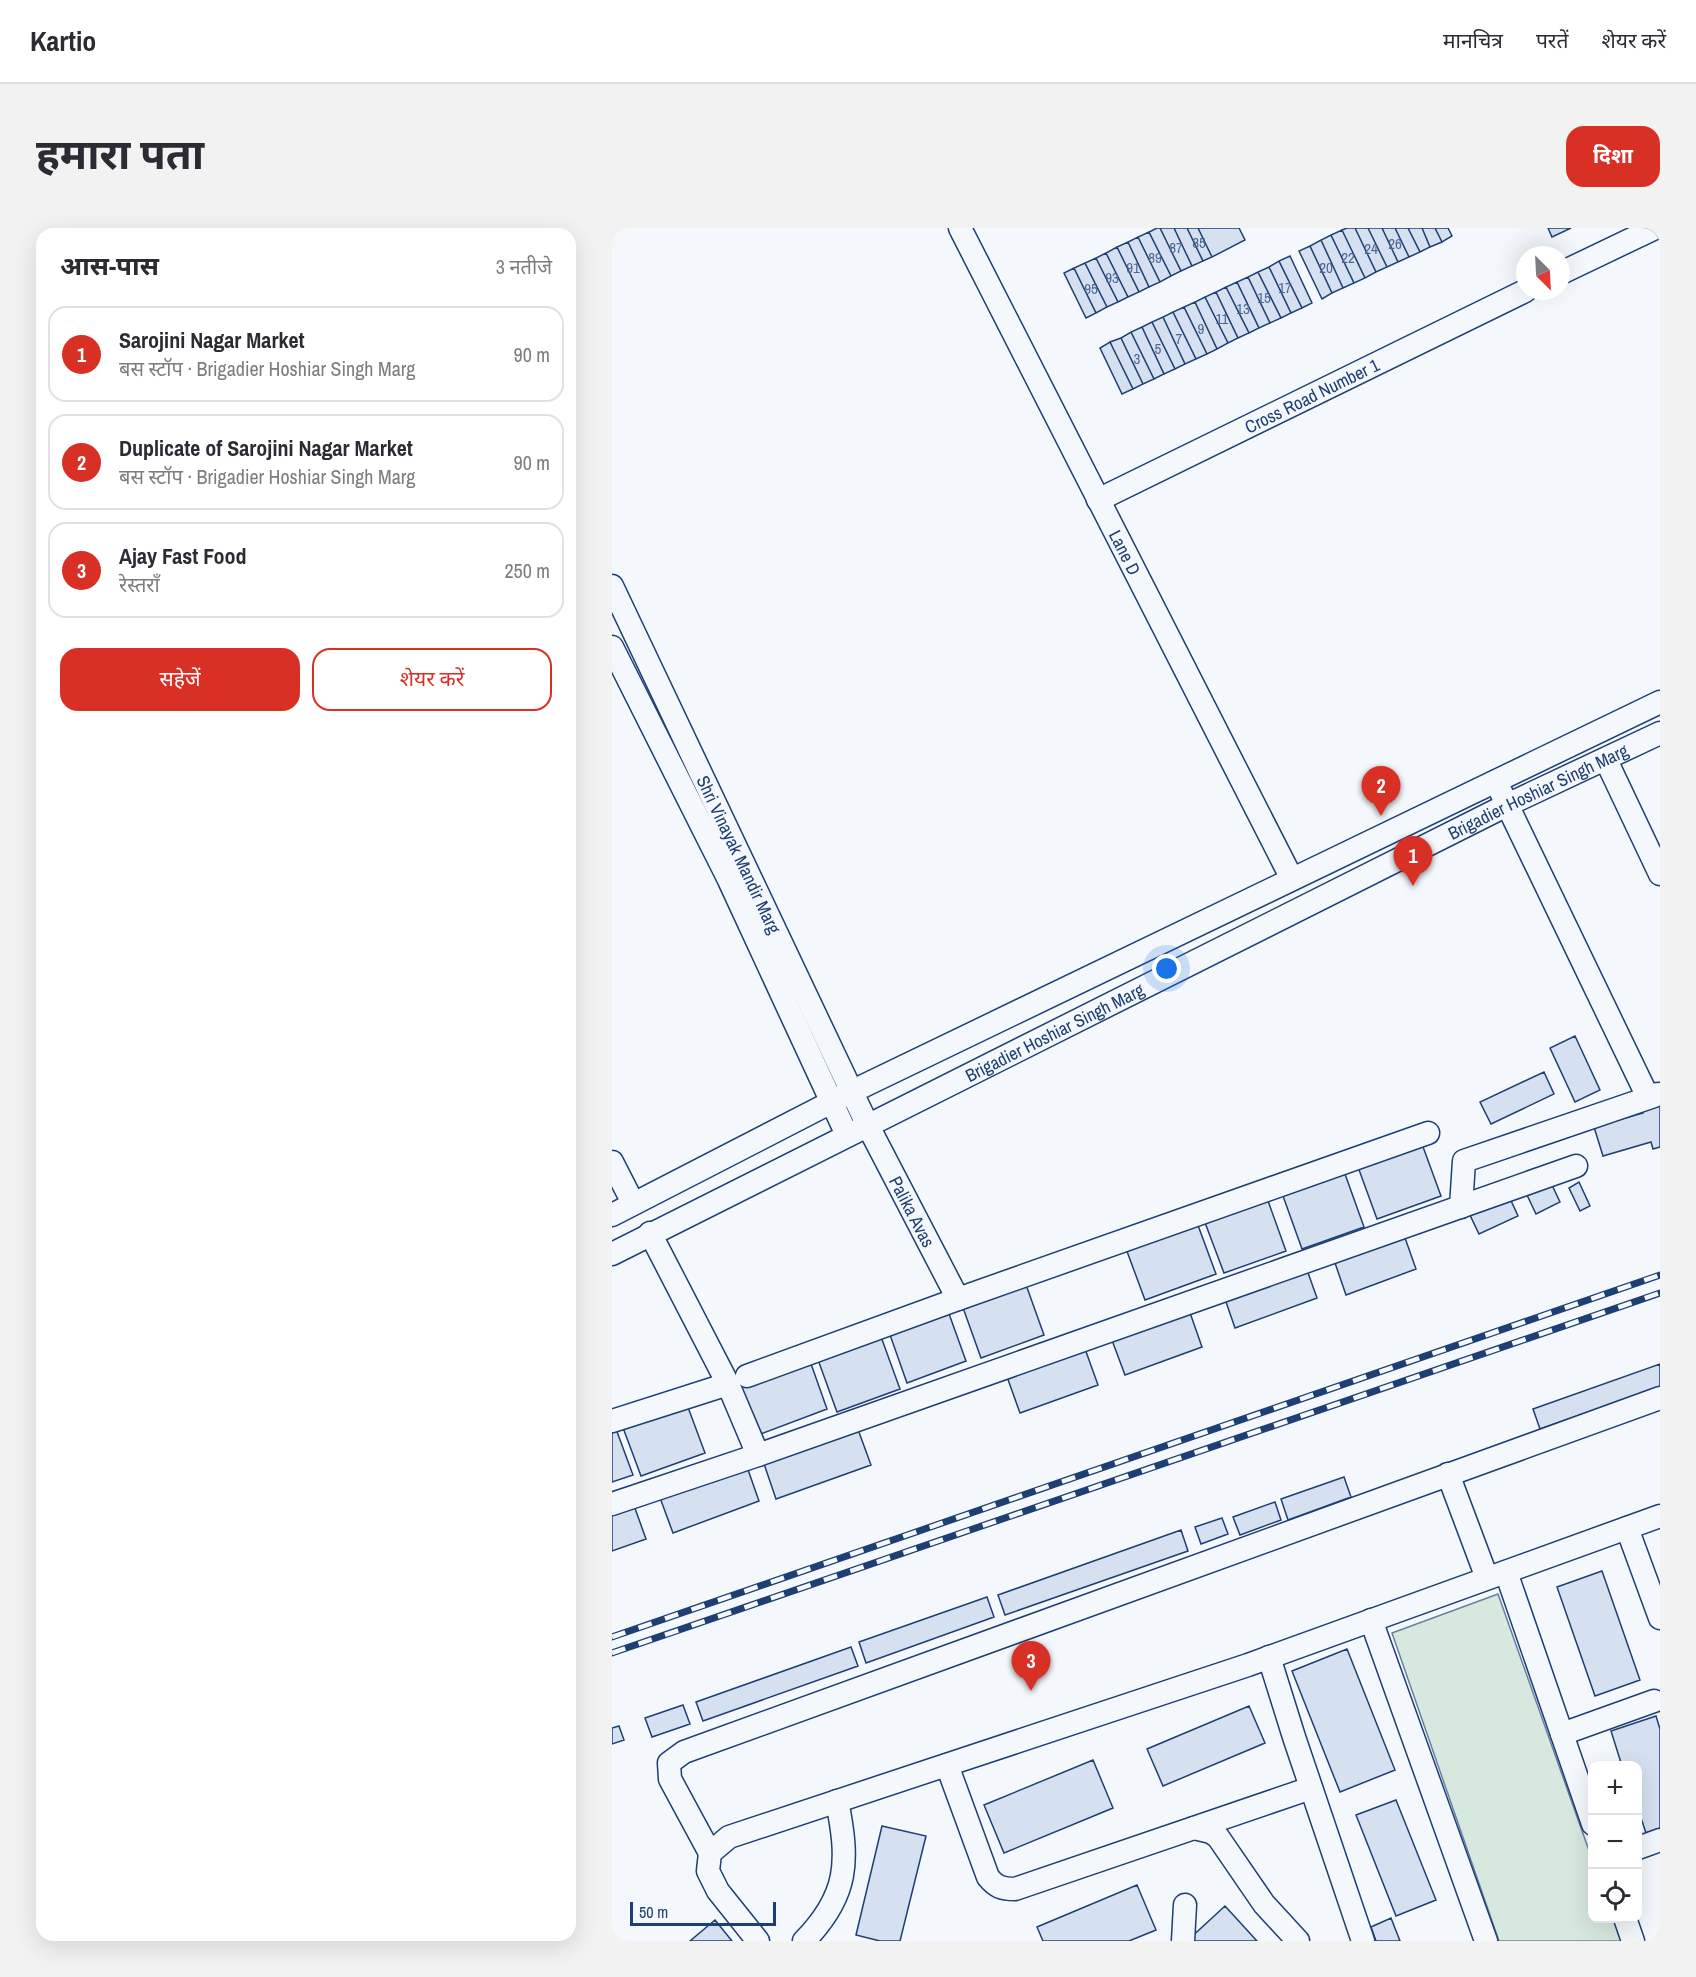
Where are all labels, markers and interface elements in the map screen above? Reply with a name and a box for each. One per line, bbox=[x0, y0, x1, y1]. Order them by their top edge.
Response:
text: Kartio bbox=[30, 22, 96, 60]
text: मानचित्र bbox=[1443, 26, 1503, 55]
text: परतें bbox=[1536, 26, 1568, 55]
text: शेयर करें bbox=[1601, 26, 1666, 55]
text: हमारा पता bbox=[36, 126, 204, 182]
button: दिशा bbox=[1566, 126, 1660, 187]
house number: 85 bbox=[1192, 232, 1206, 253]
house number: 26 bbox=[1388, 233, 1402, 254]
house number: 87 bbox=[1169, 237, 1183, 258]
house number: 24 bbox=[1364, 238, 1378, 259]
north arrow bbox=[1516, 246, 1570, 300]
house number: 89 bbox=[1148, 247, 1162, 268]
house number: 22 bbox=[1341, 247, 1355, 268]
text: आस-पास bbox=[60, 248, 159, 283]
text: 3 नतीजे bbox=[496, 253, 552, 280]
house number: 91 bbox=[1126, 257, 1140, 278]
house number: 20 bbox=[1319, 257, 1333, 278]
house number: 93 bbox=[1105, 267, 1119, 288]
house number: 17 bbox=[1278, 277, 1292, 298]
house number: 95 bbox=[1084, 278, 1098, 299]
house number: 15 bbox=[1257, 287, 1271, 308]
house number: 13 bbox=[1236, 298, 1250, 319]
house number: 11 bbox=[1216, 308, 1229, 329]
house number: 9 bbox=[1198, 318, 1205, 339]
text: Sarojini Nagar Market bbox=[119, 325, 304, 355]
house number: 7 bbox=[1176, 328, 1183, 349]
house number: 5 bbox=[1155, 338, 1162, 359]
text: 1 bbox=[77, 341, 86, 368]
text: 90 m bbox=[514, 341, 550, 368]
house number: 3 bbox=[1134, 348, 1141, 369]
street label: Cross Road Number 1 bbox=[1240, 351, 1384, 439]
text: बस स्टॉप · Brigadier Hoshiar Singh Marg bbox=[119, 355, 415, 382]
text: Duplicate of Sarojini Nagar Market bbox=[119, 433, 413, 463]
text: 2 bbox=[77, 449, 86, 476]
text: 90 m bbox=[514, 449, 550, 476]
text: बस स्टॉप · Brigadier Hoshiar Singh Marg bbox=[119, 463, 415, 490]
street label: Lane D bbox=[1103, 525, 1147, 579]
text: Ajay Fast Food bbox=[119, 541, 247, 571]
text: 3 bbox=[77, 557, 86, 584]
text: 250 m bbox=[504, 557, 550, 584]
text: रेस्तराँ bbox=[119, 571, 160, 598]
button: सहेजें bbox=[60, 648, 300, 711]
button: शेयर करें bbox=[312, 648, 552, 711]
street label: Brigadier Hoshiar Singh Marg bbox=[1443, 737, 1633, 845]
pin: 2 bbox=[1362, 766, 1400, 816]
street label: Shri Vinayak Mandir Marg bbox=[691, 771, 788, 938]
pin: 1 bbox=[1394, 836, 1432, 886]
your location bbox=[1152, 954, 1181, 983]
street label: Brigadier Hoshiar Singh Marg bbox=[961, 976, 1149, 1087]
street label: Palika Avas bbox=[884, 1172, 941, 1251]
pin: 3 bbox=[1012, 1642, 1050, 1691]
map controls bbox=[1588, 1761, 1642, 1923]
button: + bbox=[1588, 1761, 1642, 1815]
button: − bbox=[1588, 1815, 1642, 1869]
button: locate bbox=[1588, 1869, 1642, 1923]
scale bar bbox=[630, 1899, 776, 1926]
text: 50 m bbox=[639, 1901, 668, 1923]

